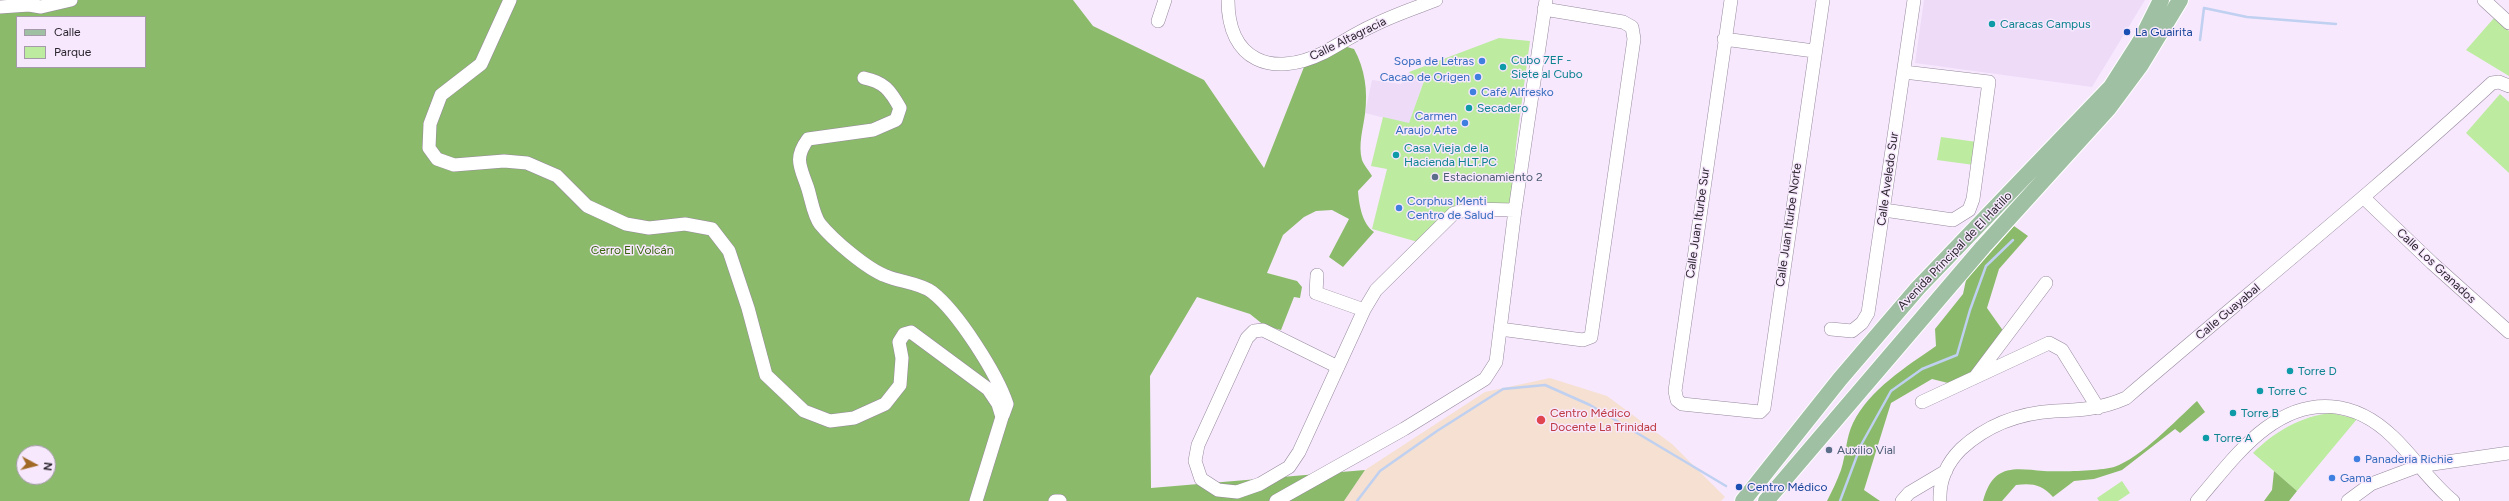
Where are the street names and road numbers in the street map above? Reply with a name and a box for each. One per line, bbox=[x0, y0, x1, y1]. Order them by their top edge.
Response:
street label: Calle Altagracia bbox=[1307, 14, 1389, 64]
street label: Calle Aveledo Sur bbox=[1874, 131, 1902, 227]
street label: Calle Juan Iturbe Norte bbox=[1773, 162, 1805, 288]
street label: Calle Juan Iturbe Sur bbox=[1683, 167, 1713, 279]
street label: Avenida Principal de El Hatillo bbox=[1895, 189, 2015, 313]
street label: Calle Los Granados bbox=[2393, 226, 2479, 306]
street label: Calle Guayabal bbox=[2193, 281, 2263, 343]

